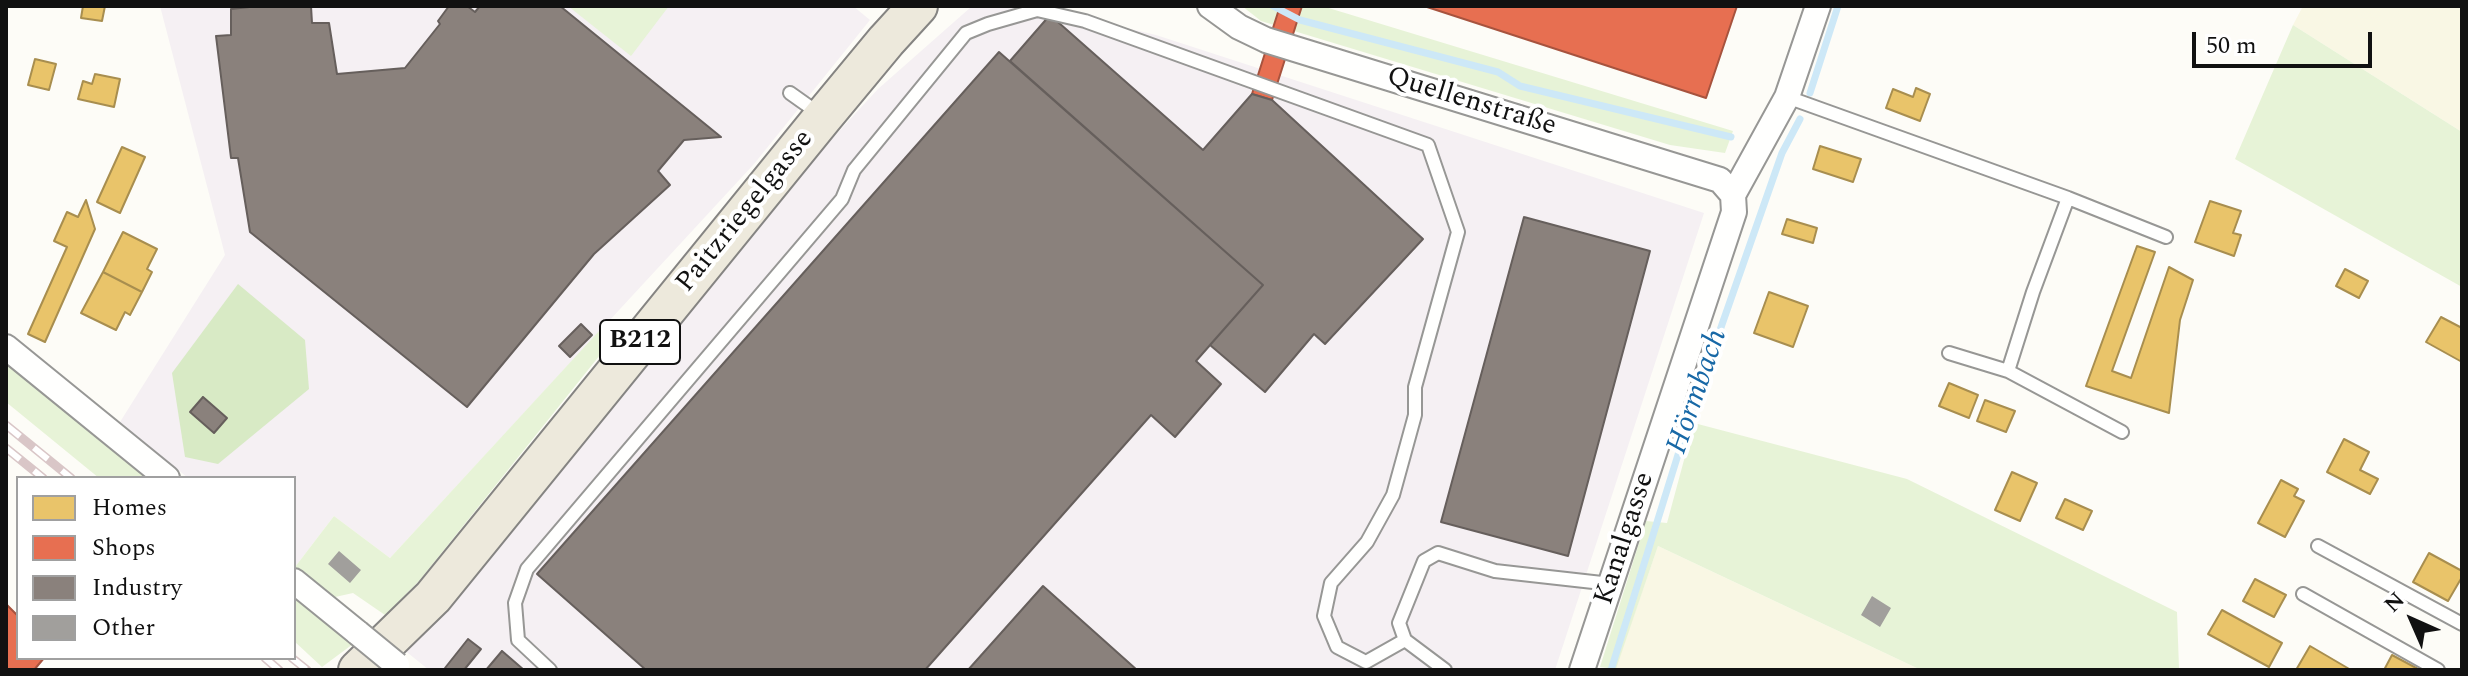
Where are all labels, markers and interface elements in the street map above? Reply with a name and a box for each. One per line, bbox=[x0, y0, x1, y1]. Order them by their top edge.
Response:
scale bar bbox=[2196, 16, 2376, 66]
text: 50 m bbox=[2206, 28, 2257, 64]
street label: Quellenstraße bbox=[1382, 61, 1560, 145]
street label: Paitzriegelgasse bbox=[670, 124, 822, 300]
road number: B212 bbox=[600, 320, 680, 364]
water label: Hörmbach bbox=[1661, 325, 1737, 459]
street label: Kanalgasse bbox=[1589, 468, 1663, 610]
legend bbox=[16, 476, 296, 660]
text: Homes bbox=[92, 490, 167, 526]
text: Shops bbox=[92, 530, 156, 566]
text: Industry bbox=[92, 570, 182, 606]
north arrow bbox=[2372, 580, 2452, 660]
text: N bbox=[2377, 585, 2413, 621]
text: Other bbox=[92, 610, 155, 646]

